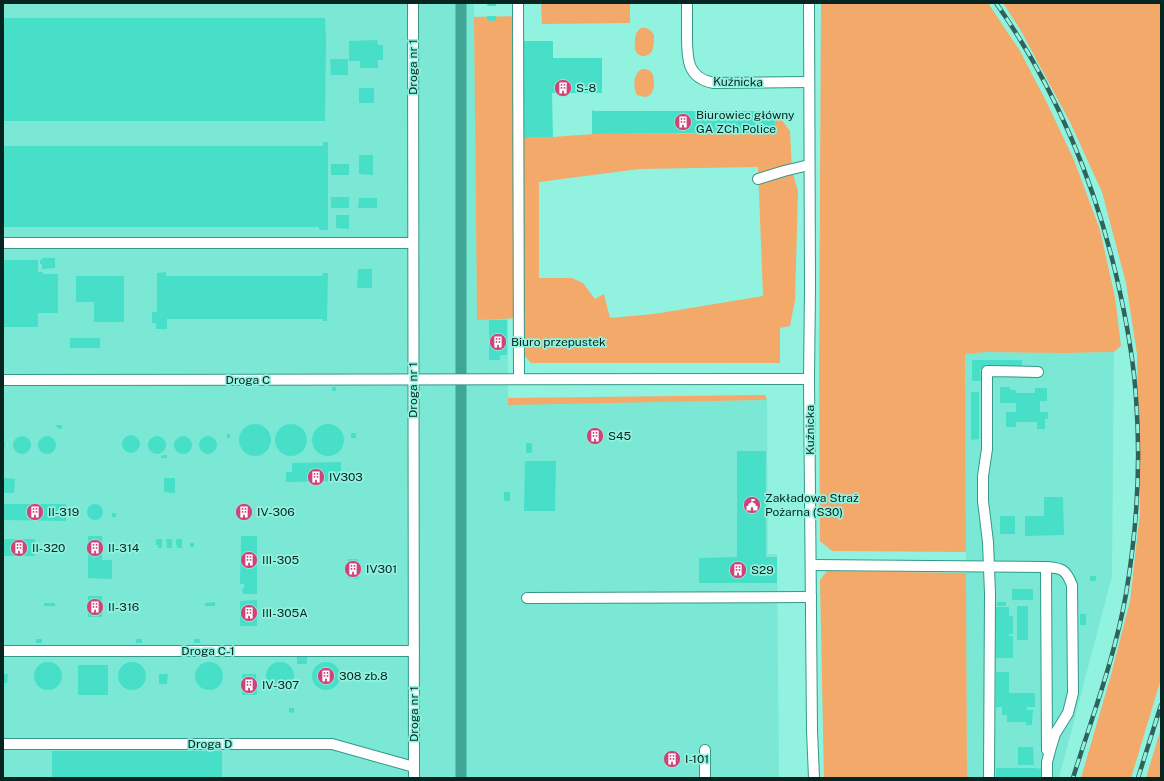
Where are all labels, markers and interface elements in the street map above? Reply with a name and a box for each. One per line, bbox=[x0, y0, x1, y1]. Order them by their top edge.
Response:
street label: Droga nr 1 bbox=[406, 39, 420, 95]
street label: Kuźnicka bbox=[713, 75, 763, 89]
building icon: S-8 bbox=[553, 78, 573, 98]
place label: S-8 bbox=[576, 81, 597, 95]
place label: Biurowiec główny GA ZCh Police bbox=[696, 108, 795, 136]
building icon: Biurowiec główny GA ZCh Police bbox=[673, 112, 693, 132]
building icon: Biuro przepustek bbox=[488, 332, 508, 352]
place label: Biuro przepustek bbox=[511, 335, 606, 349]
street label: Droga nr 1 bbox=[406, 362, 420, 418]
street label: Droga C bbox=[226, 373, 270, 387]
street label: Kuźnicka bbox=[803, 405, 817, 455]
building icon: S45 bbox=[585, 426, 605, 446]
place label: S45 bbox=[608, 429, 631, 443]
building icon: IV303 bbox=[306, 467, 326, 487]
place label: IV303 bbox=[329, 470, 363, 484]
place label: Zakładowa Straż Pożarna (S30) bbox=[765, 491, 859, 519]
public building icon: Zakładowa Straż Pożarna (S30) bbox=[742, 495, 762, 515]
building icon: II-319 bbox=[25, 502, 45, 522]
building icon: IV-306 bbox=[234, 502, 254, 522]
place label: II-319 bbox=[48, 505, 79, 519]
place label: IV-306 bbox=[257, 505, 295, 519]
building icon: II-320 bbox=[9, 538, 29, 558]
building icon: II-314 bbox=[85, 538, 105, 558]
place label: II-320 bbox=[32, 541, 65, 555]
place label: II-314 bbox=[108, 541, 140, 555]
building icon: III-305 bbox=[239, 550, 259, 570]
place label: III-305 bbox=[262, 553, 300, 567]
building icon: IV301 bbox=[343, 559, 363, 579]
building icon: S29 bbox=[728, 560, 748, 580]
place label: IV301 bbox=[366, 562, 397, 576]
place label: S29 bbox=[751, 563, 774, 577]
building icon: II-316 bbox=[85, 597, 105, 617]
place label: II-316 bbox=[108, 600, 139, 614]
building icon: III-305A bbox=[239, 603, 259, 623]
place label: III-305A bbox=[262, 606, 308, 620]
street label: Droga C-1 bbox=[181, 644, 235, 658]
building icon: 308 zb.8 bbox=[316, 666, 336, 686]
place label: 308 zb.8 bbox=[339, 669, 388, 683]
building icon: IV-307 bbox=[239, 675, 259, 695]
place label: IV-307 bbox=[262, 678, 299, 692]
street label: Droga nr 1 bbox=[407, 686, 421, 742]
street label: Droga D bbox=[188, 737, 232, 751]
building icon: I-101 bbox=[662, 749, 682, 769]
place label: I-101 bbox=[685, 752, 709, 766]

